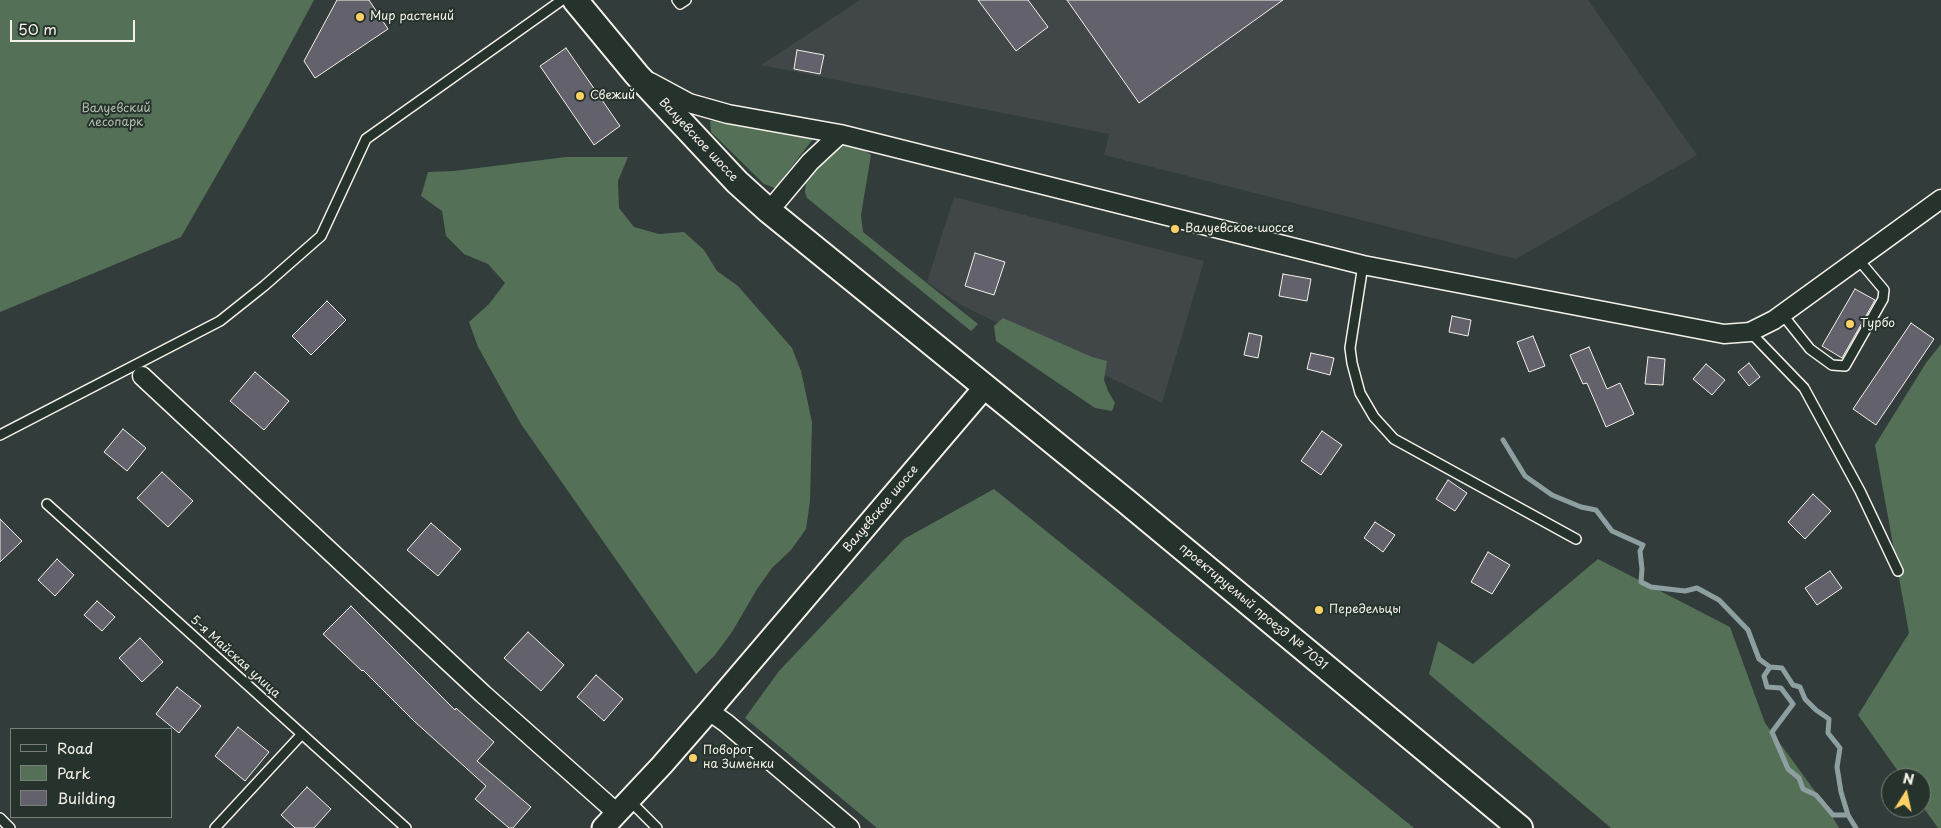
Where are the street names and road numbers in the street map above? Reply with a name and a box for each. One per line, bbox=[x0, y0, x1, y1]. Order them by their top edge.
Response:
street label: Валуевское шоссе bbox=[656, 95, 740, 185]
street label: Валуевское шоссе bbox=[840, 463, 922, 555]
street label: проектируемый проезд № 7031 bbox=[1176, 541, 1330, 673]
street label: 5-я Майская улица bbox=[187, 613, 283, 701]

